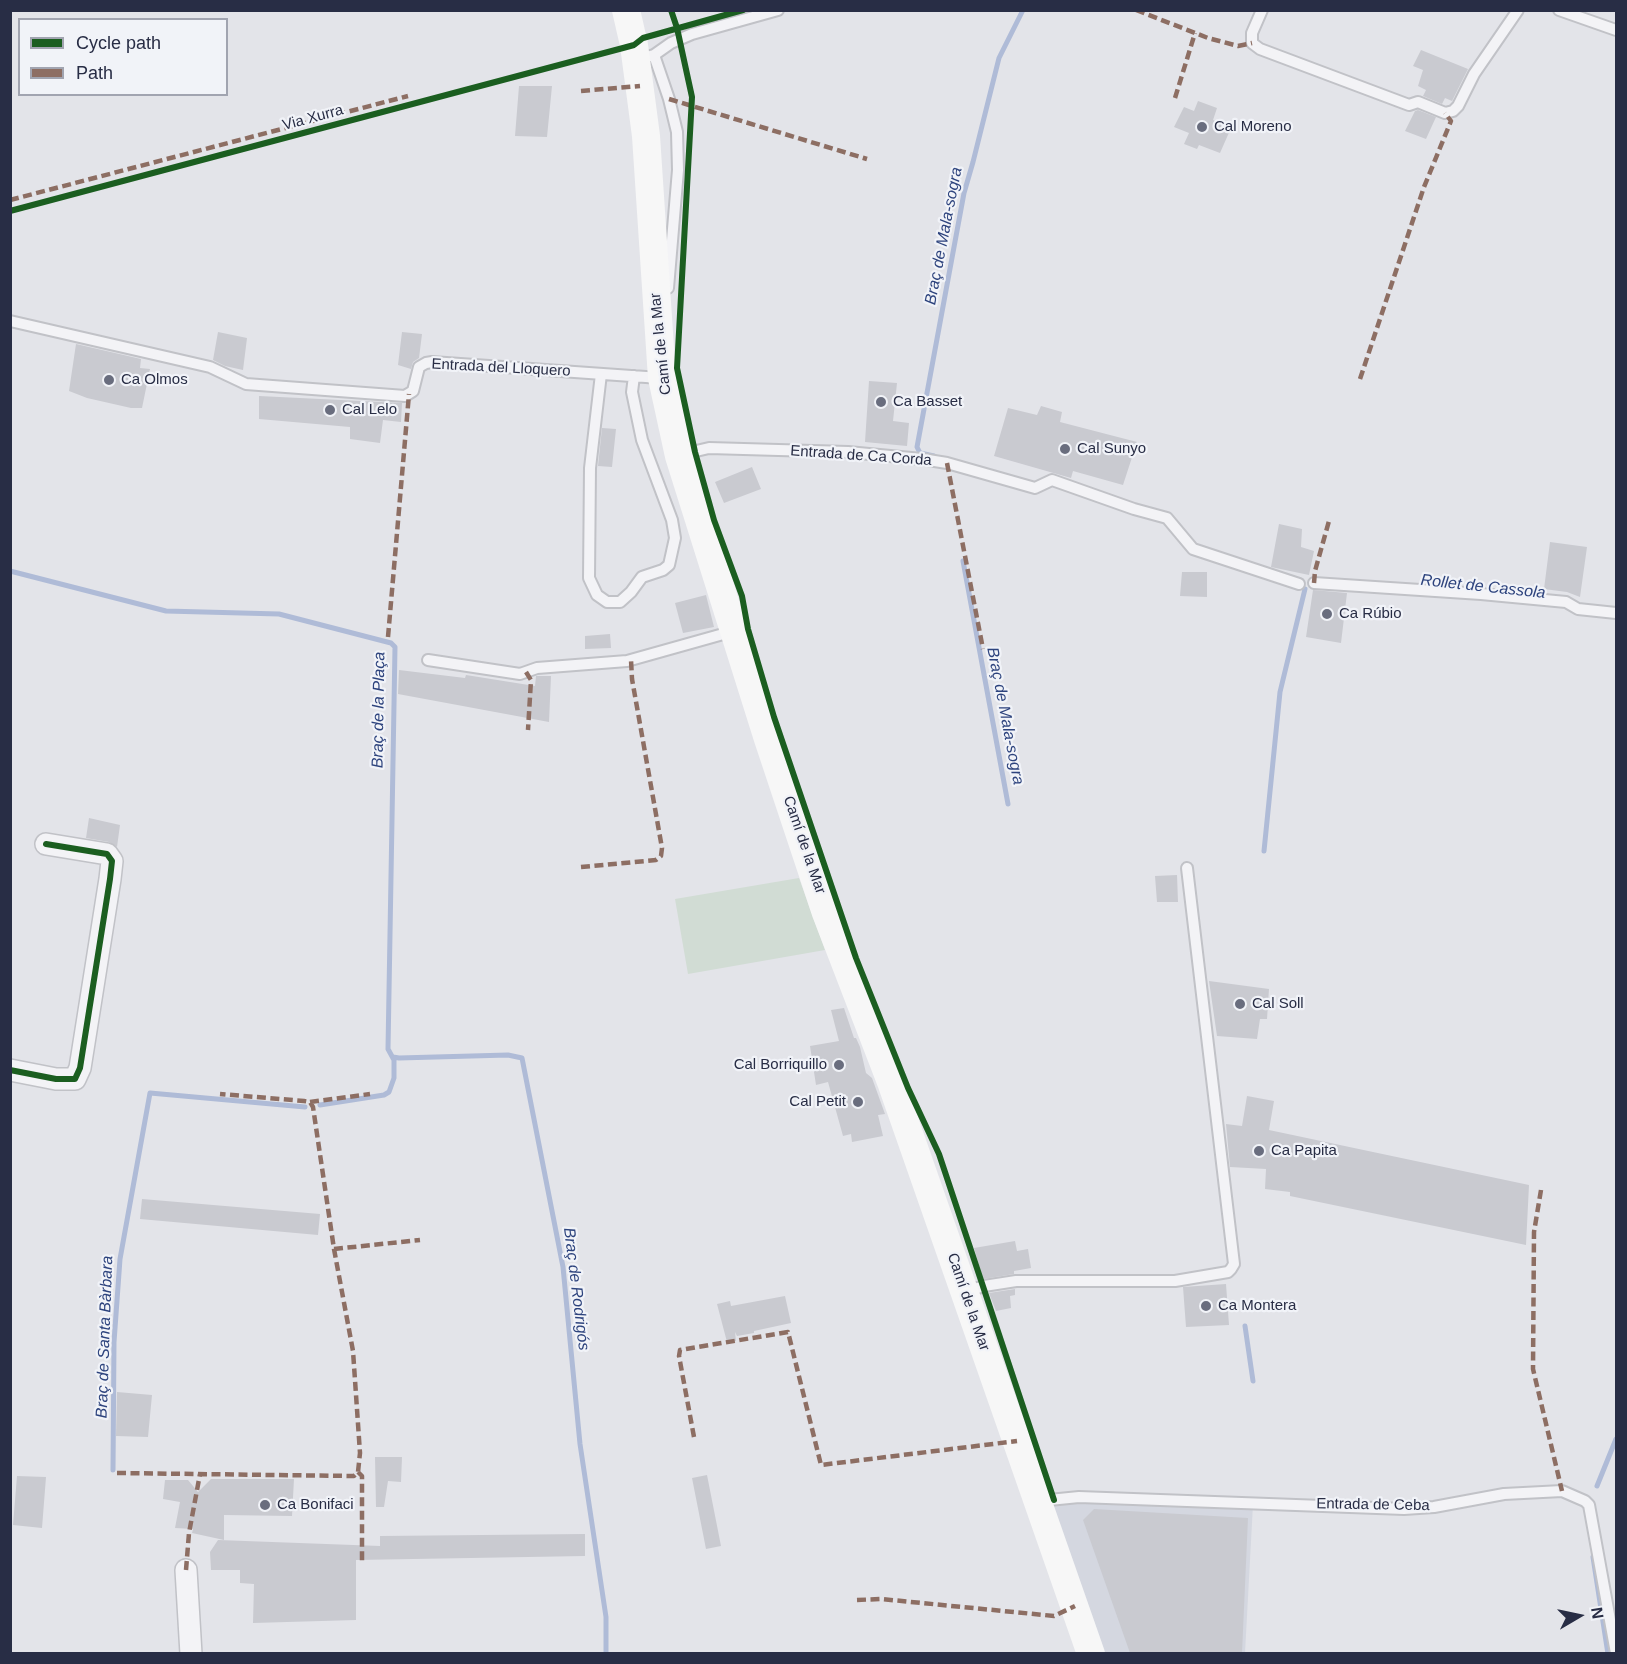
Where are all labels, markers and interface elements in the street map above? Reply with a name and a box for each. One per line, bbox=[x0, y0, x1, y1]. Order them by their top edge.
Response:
legend bbox=[18, 18, 228, 96]
text: Cycle path bbox=[76, 33, 161, 53]
text: Path bbox=[76, 63, 113, 83]
street label: Via Xurra bbox=[281, 101, 345, 135]
place label: Cal Moreno bbox=[1214, 118, 1292, 136]
marker: Cal Moreno bbox=[1195, 120, 1209, 134]
water label: Braç de Mala-sogra bbox=[921, 166, 967, 306]
street label: Camí de la Mar bbox=[647, 292, 675, 396]
street label: Entrada del Lloquero bbox=[431, 355, 571, 381]
place label: Ca Olmos bbox=[121, 371, 188, 389]
marker: Ca Olmos bbox=[102, 373, 116, 387]
place label: Ca Basset bbox=[893, 393, 962, 411]
marker: Ca Basset bbox=[874, 395, 888, 409]
place label: Cal Lelo bbox=[342, 401, 397, 419]
marker: Cal Lelo bbox=[323, 403, 337, 417]
place label: Cal Sunyo bbox=[1077, 440, 1146, 458]
street label: Entrada de Ca Corda bbox=[790, 442, 932, 470]
marker: Cal Sunyo bbox=[1058, 442, 1072, 456]
water label: Rollet de Cassola bbox=[1420, 571, 1546, 603]
place label: Ca Rúbio bbox=[1339, 605, 1402, 623]
marker: Ca Rúbio bbox=[1320, 607, 1334, 621]
water label: Braç de Mala-sogra bbox=[982, 646, 1028, 786]
water label: Braç de la Plaça bbox=[368, 652, 390, 768]
street label: Camí de la Mar bbox=[779, 794, 829, 896]
place label: Cal Soll bbox=[1252, 995, 1304, 1013]
marker: Cal Soll bbox=[1233, 997, 1247, 1011]
place label: Cal Borriquillo bbox=[734, 1056, 827, 1074]
marker: Cal Borriquillo bbox=[832, 1058, 846, 1072]
place label: Cal Petit bbox=[789, 1093, 846, 1111]
marker: Cal Petit bbox=[851, 1095, 865, 1109]
place label: Ca Papita bbox=[1271, 1142, 1337, 1160]
marker: Ca Papita bbox=[1252, 1144, 1266, 1158]
water label: Braç de Rodrigós bbox=[559, 1226, 593, 1352]
street label: Camí de la Mar bbox=[943, 1251, 993, 1353]
water label: Braç de Santa Bàrbara bbox=[93, 1255, 117, 1419]
place label: Ca Montera bbox=[1218, 1297, 1296, 1315]
marker: Ca Montera bbox=[1199, 1299, 1213, 1313]
street label: Entrada de Ceba bbox=[1316, 1495, 1430, 1515]
place label: Ca Bonifaci bbox=[277, 1496, 354, 1514]
marker: Ca Bonifaci bbox=[258, 1498, 272, 1512]
north arrow bbox=[1549, 1586, 1609, 1646]
text: N bbox=[1588, 1606, 1607, 1620]

